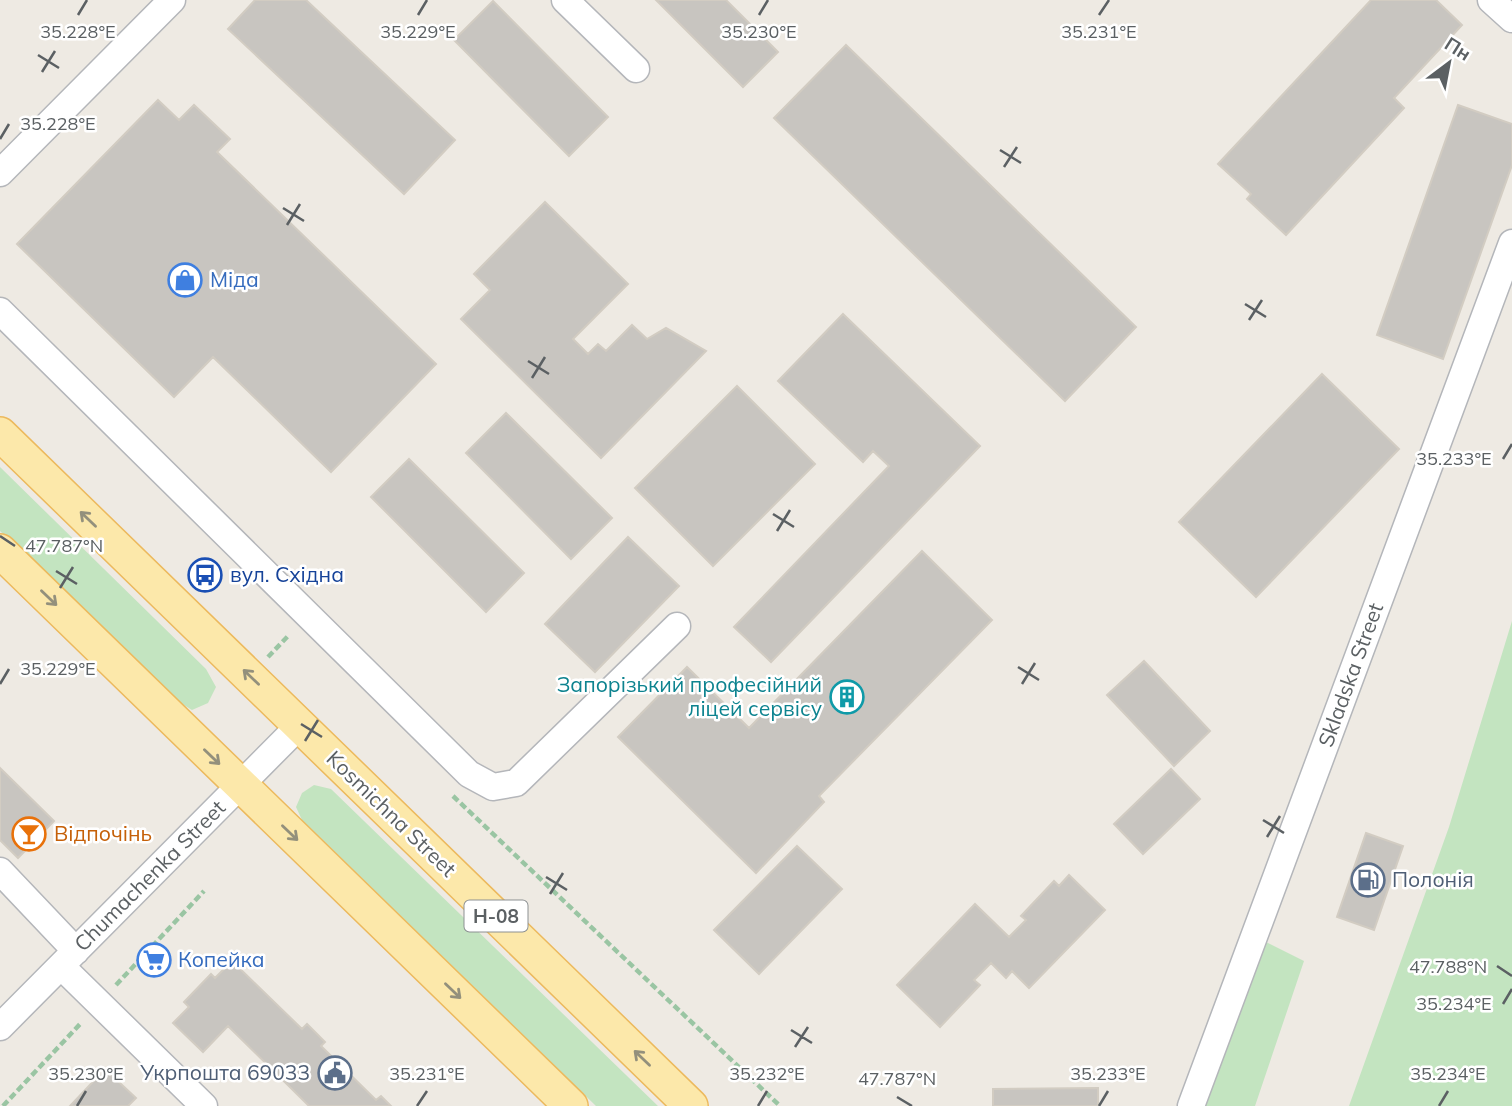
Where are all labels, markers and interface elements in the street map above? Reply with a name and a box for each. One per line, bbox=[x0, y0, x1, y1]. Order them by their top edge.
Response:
text: 35.228°E bbox=[40, 20, 116, 43]
text: 35.229°E bbox=[380, 20, 456, 43]
text: 35.230°E bbox=[721, 20, 797, 43]
text: 35.231°E bbox=[1061, 20, 1137, 43]
north arrow bbox=[1414, 28, 1484, 98]
text: Пн bbox=[1440, 31, 1476, 66]
text: 35.228°E bbox=[20, 112, 96, 135]
shop icon: Міда bbox=[166, 261, 204, 299]
place label: Міда bbox=[210, 266, 259, 292]
text: 35.233°E bbox=[1416, 447, 1492, 470]
one-way arrow bbox=[80, 511, 97, 528]
text: 47.787°N bbox=[25, 534, 103, 557]
bus stop icon: вул. Східна bbox=[186, 556, 224, 594]
place label: вул. Східна bbox=[230, 561, 344, 587]
one-way arrow bbox=[40, 590, 57, 607]
street label: Skladska Street bbox=[1312, 599, 1388, 750]
text: 35.229°E bbox=[20, 657, 96, 680]
one-way arrow bbox=[243, 669, 260, 686]
place label: Запорізький професійний ліцей сервісу bbox=[557, 671, 822, 721]
building icon: Запорізький професійний ліцей сервісу bbox=[828, 678, 866, 716]
street label: Kosmichna Street bbox=[321, 745, 462, 882]
one-way arrow bbox=[203, 749, 220, 766]
street label: Chumachenka Street bbox=[68, 794, 230, 956]
bar icon: Відпочінь bbox=[10, 815, 48, 853]
place label: Відпочінь bbox=[54, 820, 152, 846]
one-way arrow bbox=[281, 824, 298, 841]
fuel station icon: Полонія bbox=[1349, 861, 1387, 899]
place label: Полонія bbox=[1392, 866, 1474, 892]
road number: Н-08 bbox=[464, 900, 528, 932]
supermarket icon: Копейка bbox=[135, 941, 173, 979]
place label: Копейка bbox=[178, 946, 265, 972]
text: 47.788°N bbox=[1409, 955, 1487, 978]
one-way arrow bbox=[444, 983, 461, 1000]
text: 35.234°E bbox=[1416, 992, 1492, 1015]
one-way arrow bbox=[634, 1050, 651, 1067]
public building icon: Укрпошта 69033 bbox=[316, 1054, 354, 1092]
place label: Укрпошта 69033 bbox=[139, 1059, 310, 1085]
text: 35.230°E bbox=[48, 1062, 124, 1085]
text: 35.231°E bbox=[389, 1062, 465, 1085]
text: 35.232°E bbox=[729, 1062, 805, 1085]
text: 35.233°E bbox=[1070, 1062, 1146, 1085]
text: 35.234°E bbox=[1410, 1062, 1486, 1085]
text: 47.787°N bbox=[858, 1067, 936, 1090]

